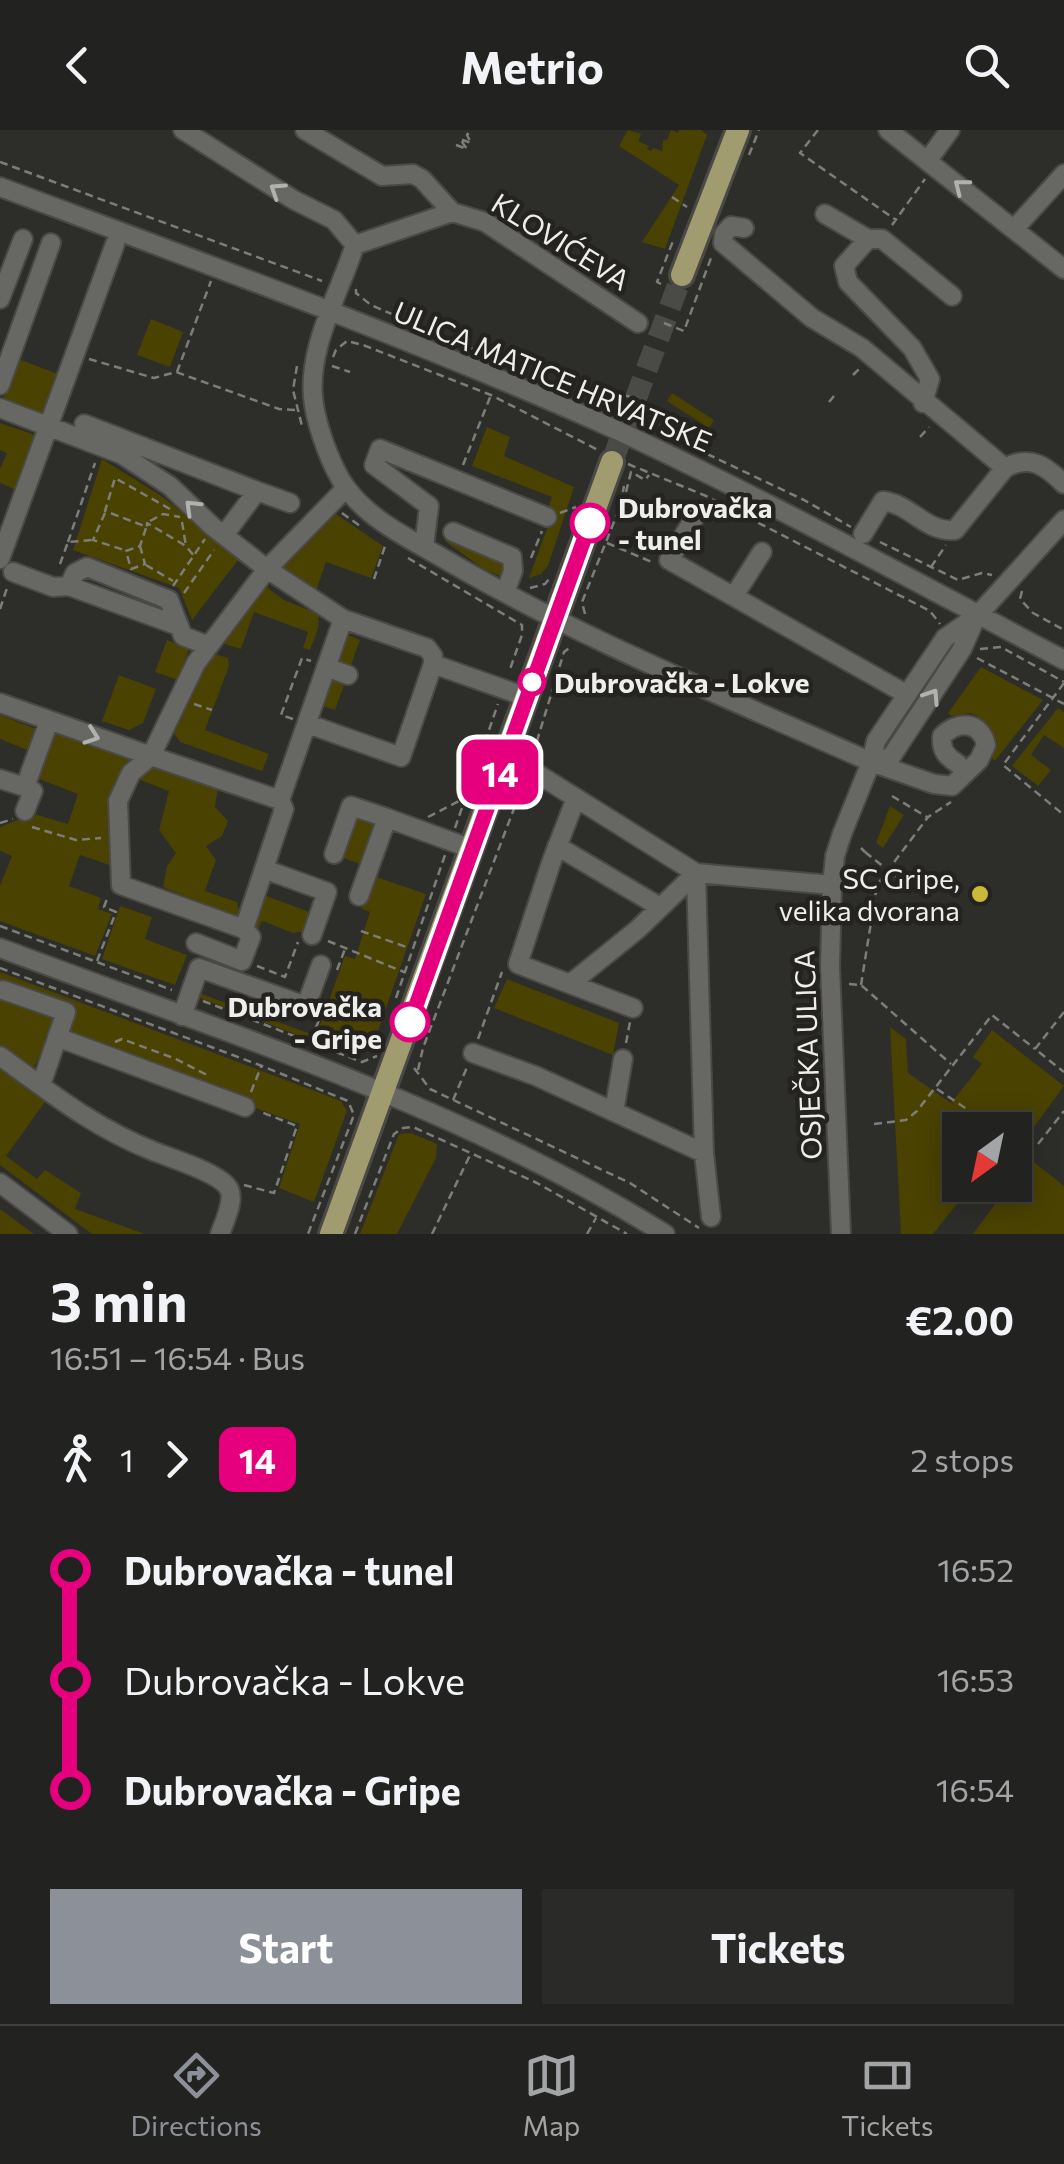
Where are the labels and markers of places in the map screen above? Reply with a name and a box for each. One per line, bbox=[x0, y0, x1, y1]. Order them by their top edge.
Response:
place label: Dubrovačka - tunel bbox=[618, 490, 772, 556]
marker: Dubrovačka - tunel bbox=[571, 504, 609, 542]
place label: Dubrovačka - Lokve bbox=[554, 665, 810, 699]
marker: Dubrovačka - Lokve bbox=[519, 669, 545, 695]
place label: SC Gripe, velika dvorana bbox=[779, 861, 960, 927]
marker: SC Gripe, velika dvorana bbox=[969, 883, 991, 905]
place label: Dubrovačka - Gripe bbox=[228, 989, 382, 1055]
marker: Dubrovačka - Gripe bbox=[391, 1003, 429, 1041]

